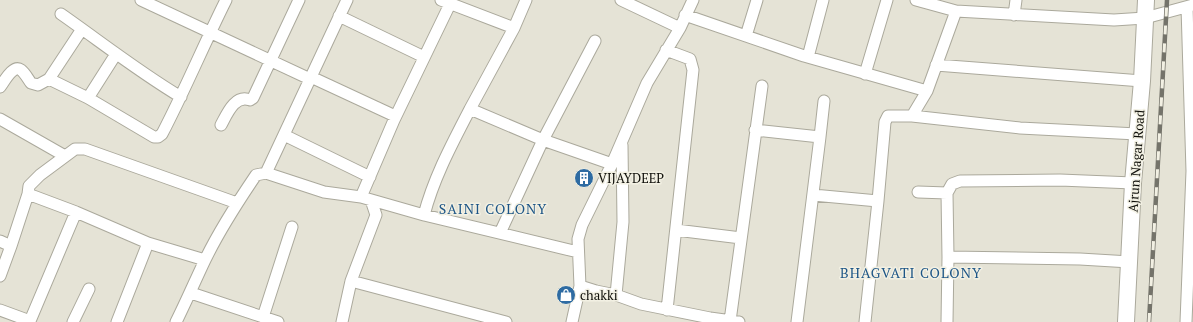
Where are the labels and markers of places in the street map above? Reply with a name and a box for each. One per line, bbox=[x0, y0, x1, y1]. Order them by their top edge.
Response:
building icon: VIJAYDEEP bbox=[573, 167, 595, 189]
place label: VIJAYDEEP bbox=[598, 169, 664, 187]
shop icon: chakki bbox=[555, 284, 577, 306]
place label: chakki bbox=[580, 286, 618, 304]

